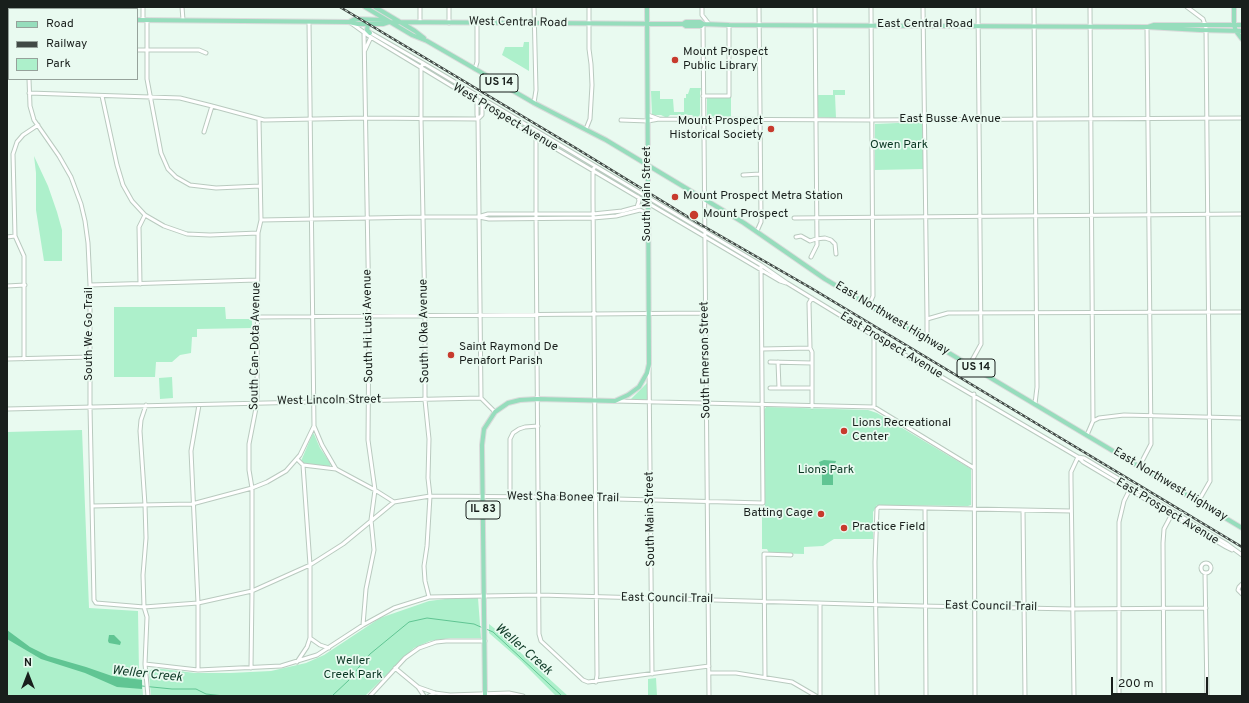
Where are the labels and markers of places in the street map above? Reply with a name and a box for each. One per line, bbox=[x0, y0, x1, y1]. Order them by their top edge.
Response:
place label: Mount Prospect Public Library bbox=[683, 46, 768, 74]
marker: Mount Prospect Public Library bbox=[670, 55, 680, 65]
place label: Mount Prospect Historical Society bbox=[669, 115, 763, 143]
marker: Mount Prospect Historical Society bbox=[766, 124, 776, 134]
place label: Mount Prospect Metra Station bbox=[683, 190, 843, 204]
marker: Mount Prospect Metra Station bbox=[670, 192, 680, 202]
place label: Mount Prospect bbox=[703, 208, 788, 222]
marker: Mount Prospect bbox=[688, 209, 700, 221]
place label: Saint Raymond De Penafort Parish bbox=[459, 341, 558, 369]
marker: Saint Raymond De Penafort Parish bbox=[446, 350, 456, 360]
place label: Lions Recreational Center bbox=[852, 417, 951, 445]
marker: Lions Recreational Center bbox=[839, 426, 849, 436]
place label: Batting Cage bbox=[743, 507, 813, 521]
marker: Batting Cage bbox=[816, 509, 826, 519]
place label: Practice Field bbox=[852, 521, 925, 535]
marker: Practice Field bbox=[839, 523, 849, 533]

